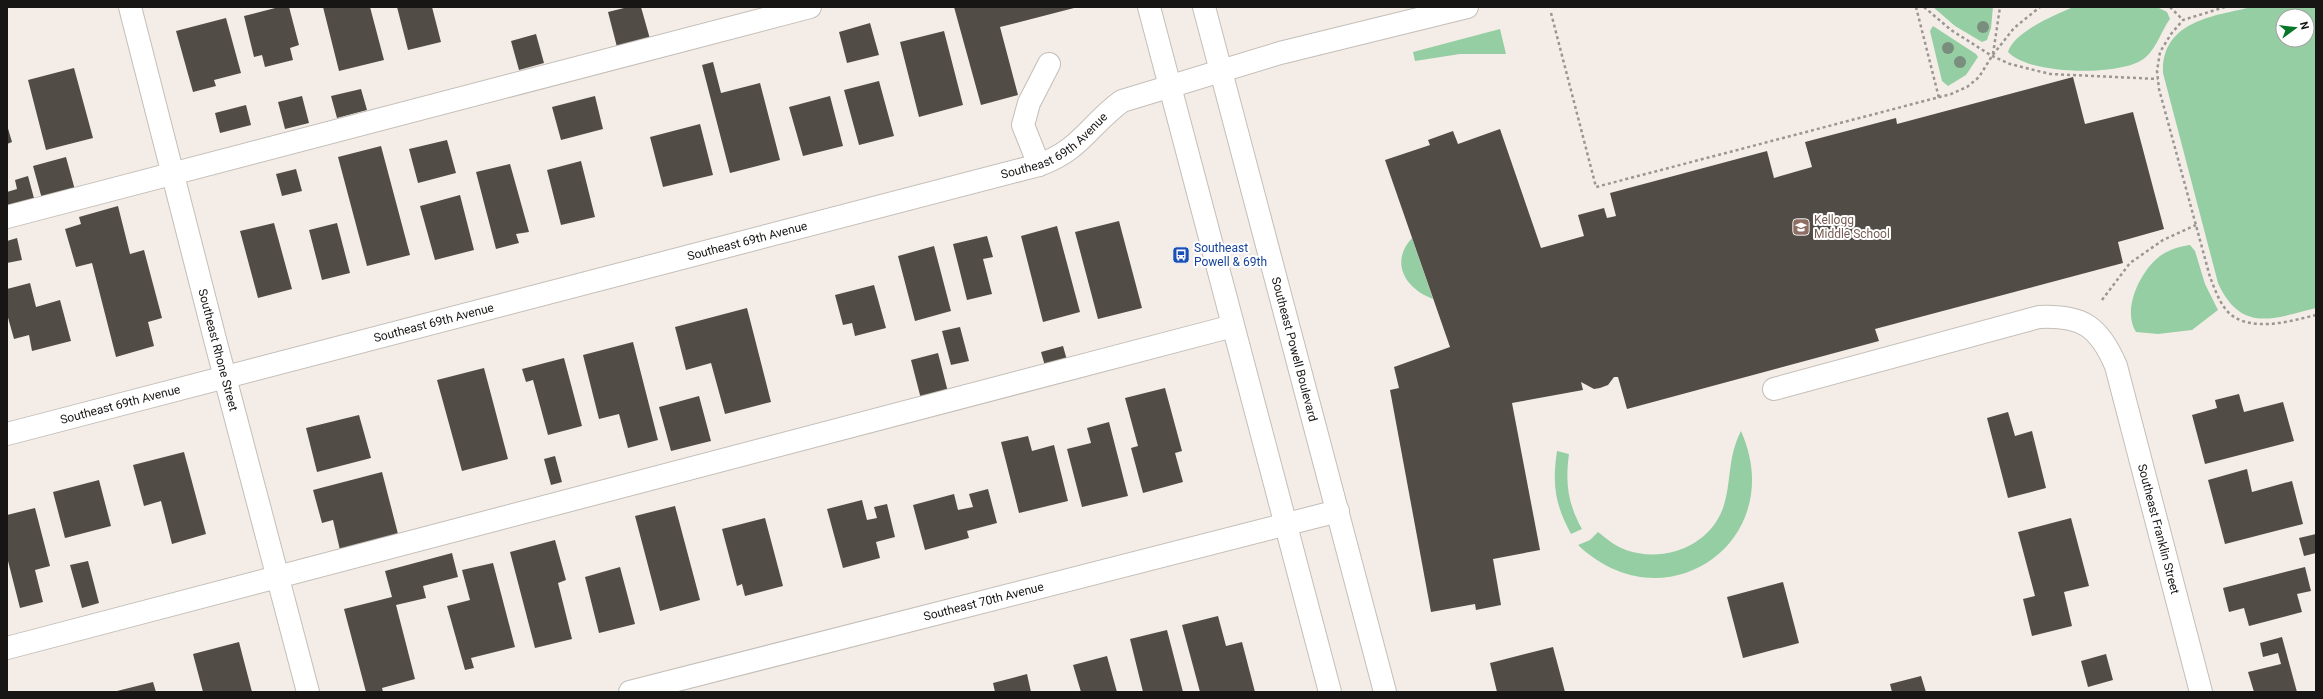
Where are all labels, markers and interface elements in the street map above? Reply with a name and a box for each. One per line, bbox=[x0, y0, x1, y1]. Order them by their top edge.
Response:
north arrow bbox=[2275, 8, 2315, 48]
text: N bbox=[2297, 20, 2312, 31]
street label: Southeast 69th Avenue bbox=[999, 110, 1110, 182]
place label: Kellogg Middle School bbox=[1814, 213, 1890, 241]
school or university icon: Kellogg Middle School bbox=[1791, 217, 1811, 237]
street label: Southeast 69th Avenue bbox=[686, 219, 809, 263]
place label: Southeast Powell & 69th bbox=[1194, 241, 1267, 269]
bus stop icon: Southeast Powell & 69th bbox=[1171, 245, 1191, 265]
street label: Southeast Powell Boulevard bbox=[1269, 275, 1320, 423]
street label: Southeast Rhone Street bbox=[195, 287, 241, 413]
street label: Southeast 69th Avenue bbox=[372, 300, 495, 345]
street label: Southeast 69th Avenue bbox=[59, 382, 182, 427]
street label: Southeast Franklin Street bbox=[2135, 462, 2182, 596]
street label: Southeast 70th Avenue bbox=[922, 580, 1045, 624]

